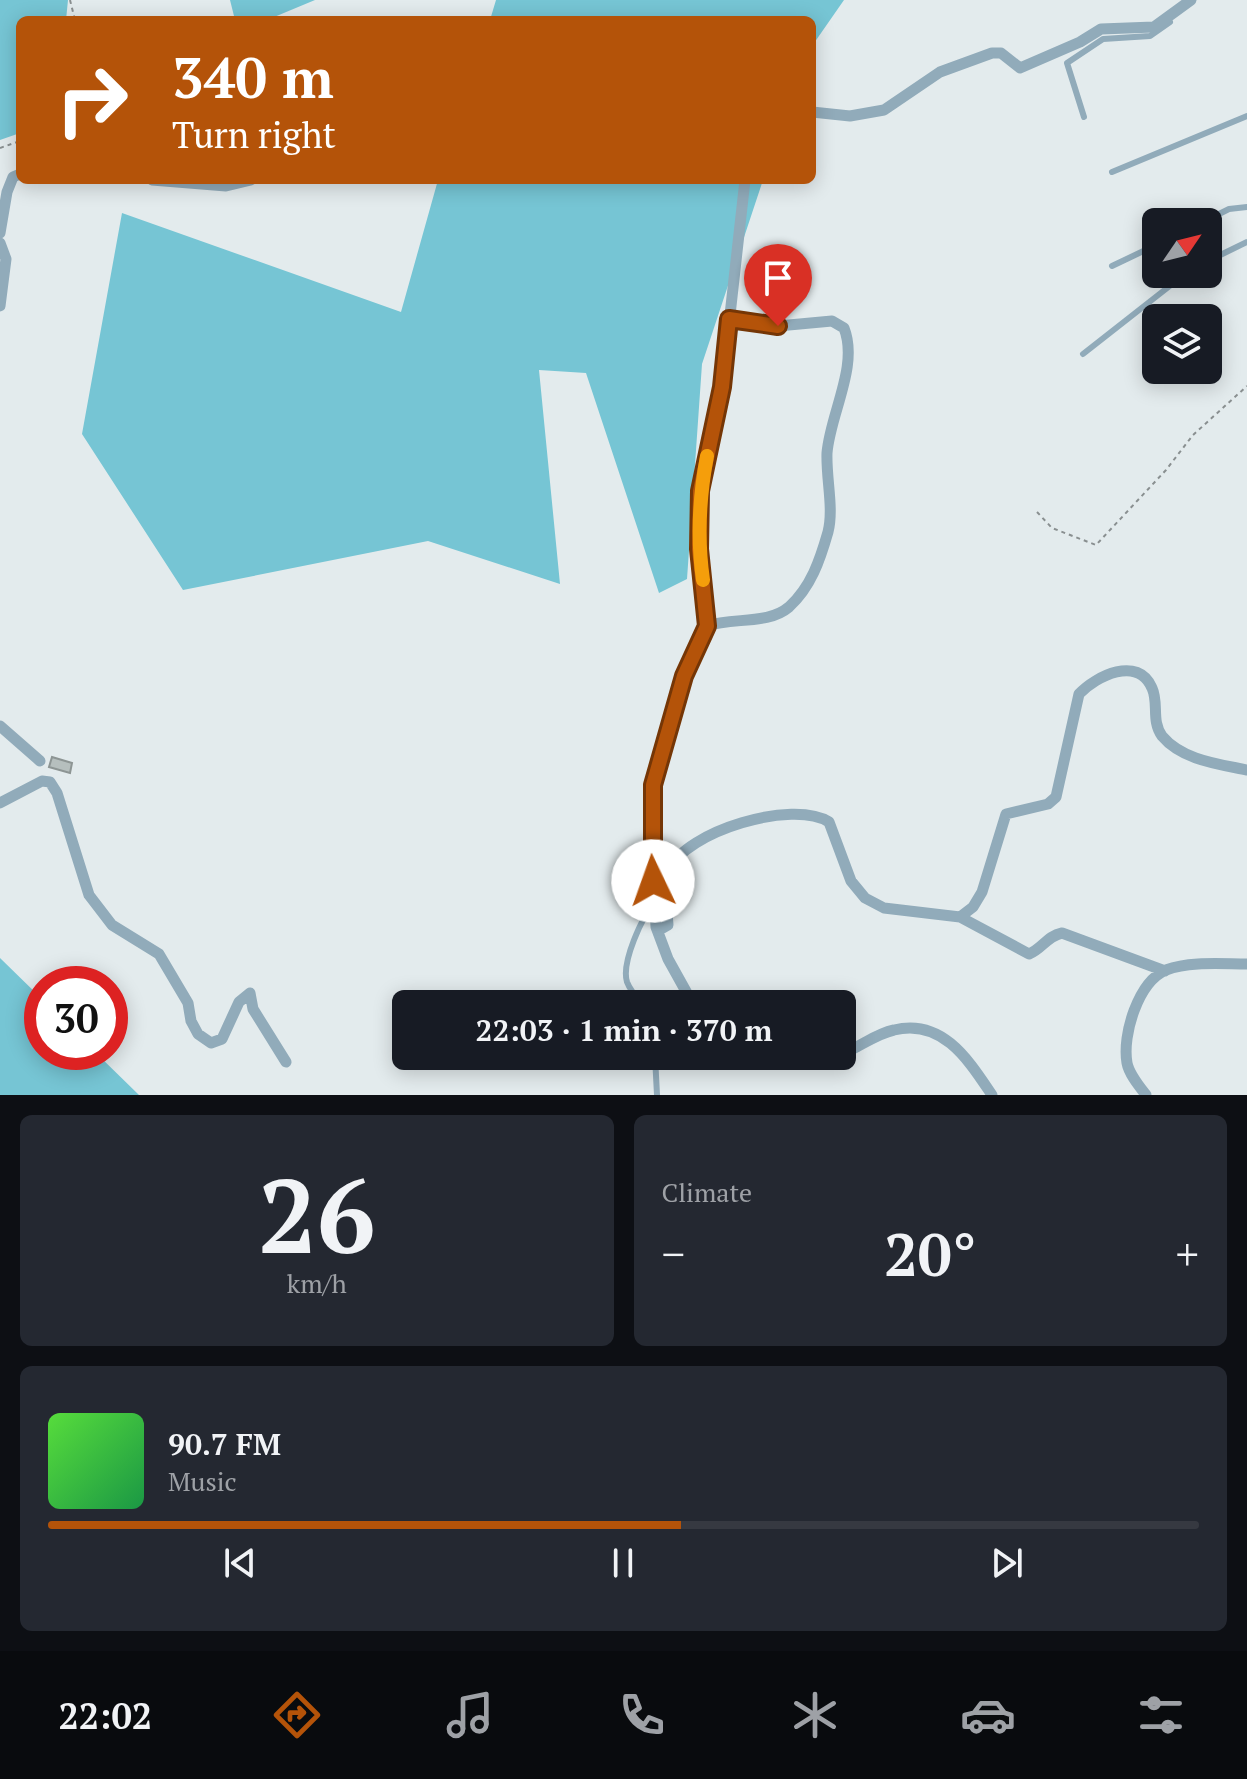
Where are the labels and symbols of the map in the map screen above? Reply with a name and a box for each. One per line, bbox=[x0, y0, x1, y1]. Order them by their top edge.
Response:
north arrow bbox=[1142, 208, 1222, 288]
pin bbox=[744, 244, 812, 326]
position arrow bbox=[611, 839, 695, 923]
speed limit sign: 30 bbox=[24, 966, 128, 1070]

